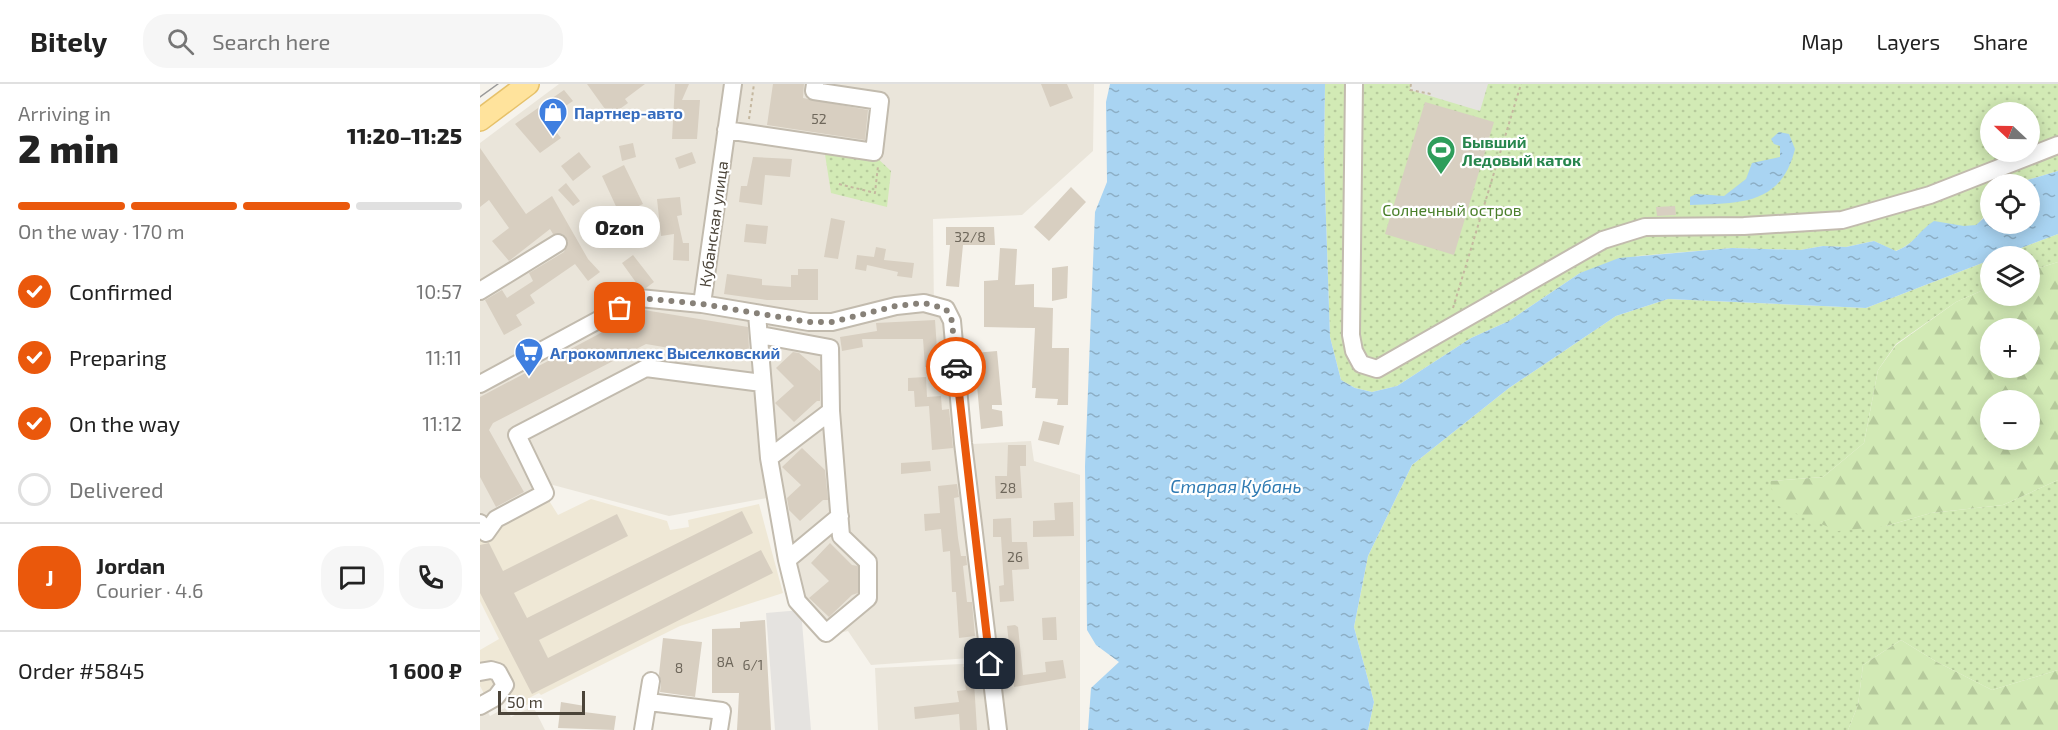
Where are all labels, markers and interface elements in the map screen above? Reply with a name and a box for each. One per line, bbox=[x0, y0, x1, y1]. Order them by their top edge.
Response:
search box bbox=[143, 14, 563, 68]
text: Bitely bbox=[30, 24, 107, 58]
icon: search bbox=[164, 25, 197, 58]
text: Search here bbox=[212, 28, 330, 54]
text: Map bbox=[1801, 29, 1843, 54]
text: Layers bbox=[1876, 29, 1940, 54]
text: Share bbox=[1973, 29, 2028, 54]
shop icon: Партнер-авто bbox=[537, 96, 569, 138]
text: Arriving in bbox=[18, 101, 111, 125]
north arrow bbox=[1980, 102, 2040, 162]
map controls bbox=[1980, 102, 2040, 450]
place label: Партнер-авто bbox=[574, 103, 683, 122]
house number: 52 bbox=[811, 110, 827, 127]
text: 11:20–11:25 bbox=[347, 122, 462, 148]
text: 2 min bbox=[18, 124, 119, 171]
place label: Бывший Ледовый каток bbox=[1462, 132, 1581, 169]
sports icon: Бывший Ледовый каток bbox=[1425, 134, 1457, 176]
street label: Кубанская улица bbox=[695, 160, 732, 289]
button: locate bbox=[1980, 174, 2040, 234]
park label: Солнечный остров bbox=[1382, 200, 1522, 219]
callout: Ozon bbox=[580, 206, 660, 248]
text: Ozon bbox=[595, 215, 644, 239]
text: On the way · 170 m bbox=[18, 219, 185, 243]
house number: 32/8 bbox=[954, 228, 986, 245]
button: layers bbox=[1980, 246, 2040, 306]
icon: check bbox=[18, 275, 51, 308]
text: Confirmed bbox=[69, 278, 173, 304]
text: 10:57 bbox=[416, 279, 462, 303]
pin bbox=[594, 282, 645, 333]
icon: bag bbox=[603, 291, 636, 324]
button: + bbox=[1980, 318, 2040, 378]
supermarket icon: Агрокомплекс Выселковский bbox=[513, 336, 545, 378]
courier bbox=[926, 337, 986, 397]
icon: check bbox=[18, 341, 51, 374]
place label: Агрокомплекс Выселковский bbox=[550, 343, 780, 362]
text: Preparing bbox=[69, 344, 167, 370]
text: 11:11 bbox=[425, 345, 462, 369]
icon: car bbox=[940, 351, 973, 384]
button: − bbox=[1980, 390, 2040, 450]
icon: check bbox=[18, 407, 51, 440]
text: On the way bbox=[69, 410, 180, 436]
text: 11:12 bbox=[422, 411, 462, 435]
water label: Старая Кубань bbox=[1170, 475, 1302, 497]
text: Delivered bbox=[69, 476, 164, 502]
house number: 28 bbox=[1000, 479, 1016, 496]
button: chat bbox=[321, 546, 384, 609]
button: phone bbox=[399, 546, 462, 609]
house number: 26 bbox=[1007, 548, 1023, 565]
text: Jordan bbox=[96, 552, 165, 578]
text: J bbox=[45, 564, 54, 590]
text: Courier · 4.6 bbox=[96, 578, 203, 602]
pin bbox=[964, 638, 1015, 689]
icon: home bbox=[973, 647, 1006, 680]
house number: 8А bbox=[716, 653, 734, 670]
house number: 6/1 bbox=[743, 656, 763, 673]
text: Order #5845 bbox=[18, 657, 145, 683]
text: 1 600 ₽ bbox=[389, 657, 462, 683]
house number: 8 bbox=[675, 659, 683, 676]
scale bar bbox=[498, 688, 585, 716]
text: 50 m bbox=[507, 692, 543, 711]

